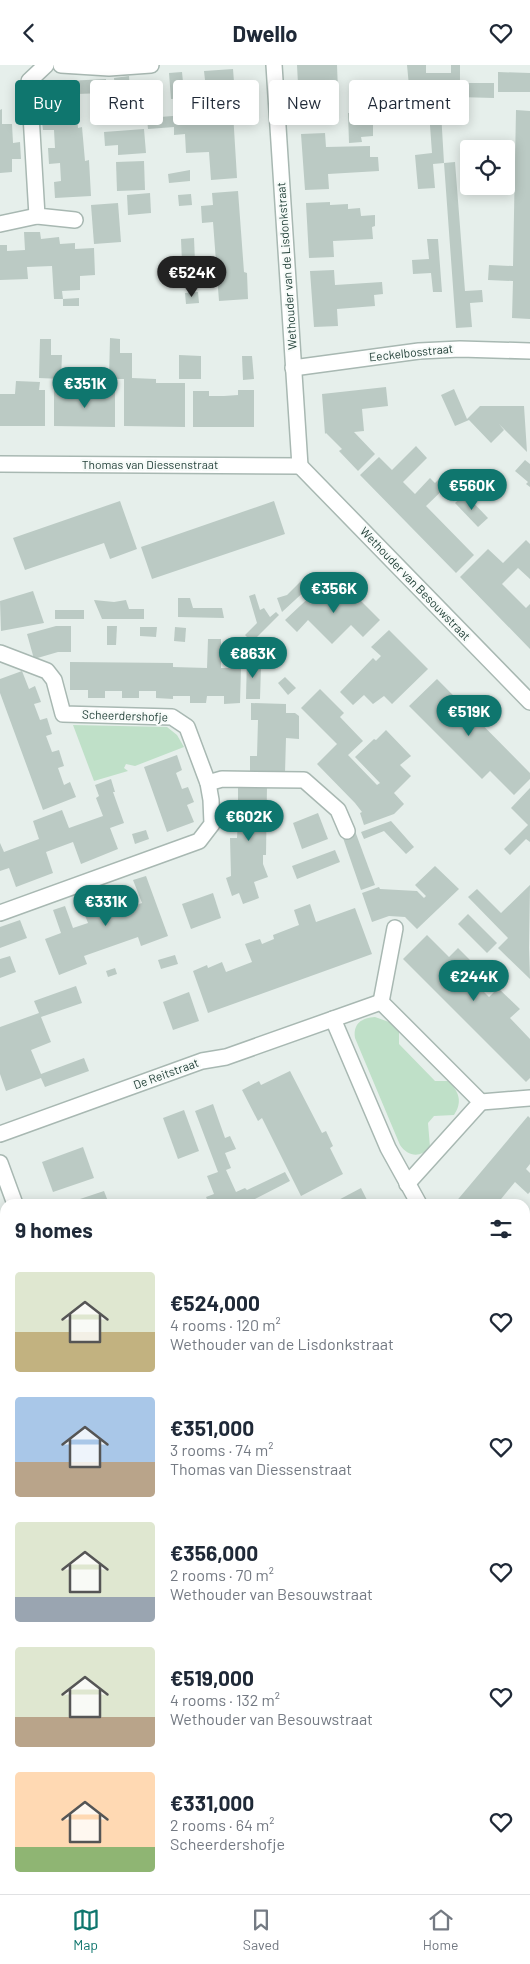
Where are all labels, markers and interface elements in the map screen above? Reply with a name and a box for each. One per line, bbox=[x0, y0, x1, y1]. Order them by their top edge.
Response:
icon: back bbox=[15, 19, 43, 47]
icon: heart bbox=[487, 19, 515, 47]
text: Dwello bbox=[232, 20, 298, 46]
chip: Buy bbox=[15, 80, 80, 125]
chip: Rent bbox=[90, 80, 163, 125]
chip: Filters bbox=[173, 80, 259, 125]
chip: New bbox=[269, 80, 339, 125]
chip: Apartment bbox=[349, 80, 469, 125]
map controls bbox=[460, 140, 515, 195]
button: locate bbox=[460, 140, 515, 195]
street label: Wethouder van de Lisdonkstraat bbox=[273, 182, 299, 350]
pin: €524K bbox=[157, 255, 227, 298]
text: €524K bbox=[168, 262, 216, 281]
street label: Eeckelbosstraat bbox=[368, 341, 454, 363]
pin: €351K bbox=[50, 367, 120, 409]
text: €351K bbox=[64, 373, 106, 392]
street label: Thomas van Diessenstraat bbox=[82, 457, 218, 471]
pin: €560K bbox=[437, 469, 507, 511]
text: €560K bbox=[449, 475, 495, 494]
street label: Wethouder van Besouwstraat bbox=[358, 524, 474, 643]
pin: €356K bbox=[299, 571, 369, 614]
text: €356K bbox=[311, 578, 357, 597]
pin: €863K bbox=[218, 637, 288, 679]
text: €863K bbox=[230, 643, 276, 662]
pin: €519K bbox=[434, 695, 504, 737]
text: €519K bbox=[448, 701, 490, 720]
street label: Scheerdershofje bbox=[82, 706, 168, 724]
pin: €602K bbox=[214, 799, 284, 842]
text: €602K bbox=[226, 806, 272, 825]
pin: €331K bbox=[71, 885, 141, 927]
text: €331K bbox=[84, 891, 128, 910]
pin: €244K bbox=[439, 959, 509, 1002]
text: €244K bbox=[450, 966, 498, 985]
street label: De Reitstraat bbox=[131, 1055, 200, 1091]
icon: filters bbox=[487, 1215, 515, 1243]
text: 9 homes bbox=[15, 1217, 93, 1242]
text: €524,000 bbox=[170, 1290, 260, 1315]
icon: home bbox=[55, 1292, 115, 1352]
icon: heart bbox=[487, 1308, 515, 1336]
text: 4 rooms · 120 m² bbox=[170, 1315, 281, 1334]
text: Wethouder van de Lisdonkstraat bbox=[170, 1334, 394, 1353]
text: €351,000 bbox=[170, 1415, 254, 1440]
icon: home bbox=[55, 1417, 115, 1477]
icon: heart bbox=[487, 1433, 515, 1461]
text: 3 rooms · 74 m² bbox=[170, 1440, 273, 1459]
text: Thomas van Diessenstraat bbox=[170, 1459, 352, 1478]
text: €356,000 bbox=[170, 1540, 258, 1565]
icon: home bbox=[55, 1542, 115, 1602]
icon: heart bbox=[487, 1558, 515, 1586]
text: 2 rooms · 70 m² bbox=[170, 1565, 274, 1584]
text: Wethouder van Besouwstraat bbox=[170, 1584, 373, 1603]
text: €519,000 bbox=[170, 1665, 254, 1690]
icon: home bbox=[55, 1667, 115, 1727]
icon: heart bbox=[487, 1683, 515, 1711]
text: 4 rooms · 132 m² bbox=[170, 1690, 280, 1709]
text: Wethouder van Besouwstraat bbox=[170, 1709, 373, 1728]
text: €331,000 bbox=[170, 1790, 254, 1815]
icon: home bbox=[55, 1792, 115, 1852]
icon: heart bbox=[487, 1808, 515, 1836]
text: 2 rooms · 64 m² bbox=[170, 1815, 274, 1834]
text: Scheerdershofje bbox=[170, 1834, 285, 1853]
tab: Map bbox=[72, 1906, 100, 1953]
tab: Saved bbox=[243, 1906, 280, 1953]
tab: Home bbox=[423, 1906, 458, 1953]

